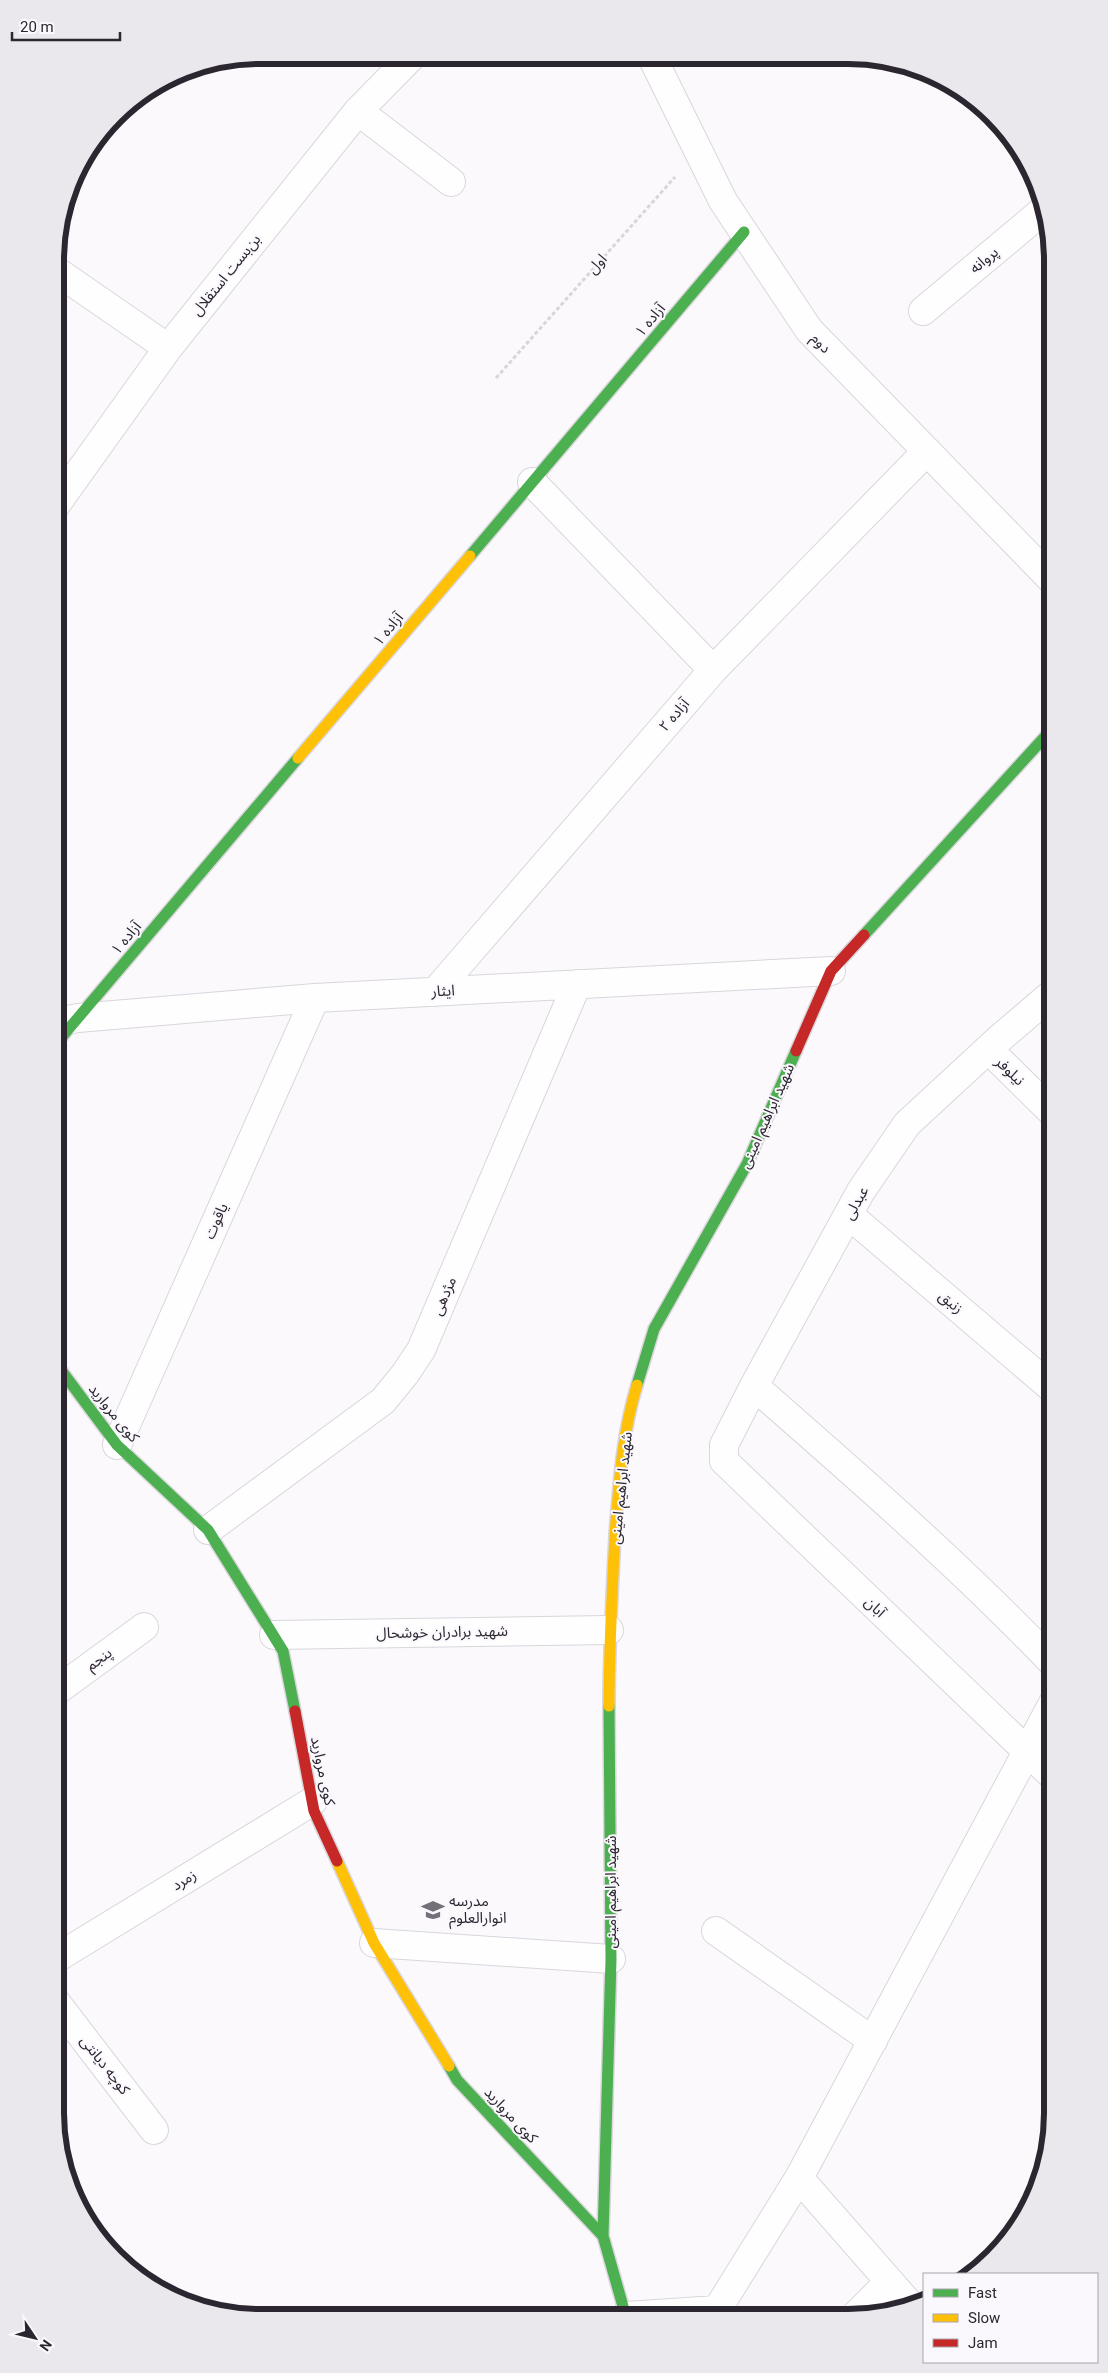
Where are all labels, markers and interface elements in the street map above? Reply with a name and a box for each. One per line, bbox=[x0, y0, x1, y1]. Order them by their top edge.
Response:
scale bar bbox=[12, 10, 120, 42]
text: 20 m bbox=[20, 18, 54, 36]
street label: بن‌بست استقلال bbox=[188, 231, 264, 319]
street label: پروانه bbox=[966, 243, 1003, 278]
street label: اول bbox=[583, 250, 611, 278]
street label: آزاده ۱ bbox=[631, 299, 669, 340]
street label: دوم bbox=[806, 329, 835, 358]
street label: آزاده ۱ bbox=[369, 608, 407, 649]
street label: آزاده ۲ bbox=[655, 694, 694, 735]
street label: آزاده ۱ bbox=[107, 917, 145, 958]
street label: ایثار bbox=[430, 981, 455, 1001]
street label: نیلوفر bbox=[991, 1052, 1028, 1089]
street label: شهید ابراهیم امینی bbox=[736, 1061, 800, 1172]
street label: عبدلی bbox=[839, 1183, 873, 1223]
street label: یاقوت bbox=[200, 1200, 232, 1242]
street label: مژدهی bbox=[428, 1274, 460, 1318]
street label: زنبق bbox=[934, 1287, 967, 1318]
street label: کوی مروارید bbox=[85, 1380, 144, 1446]
street label: شهید ابراهیم امینی bbox=[606, 1431, 638, 1545]
street label: آبان bbox=[861, 1593, 890, 1622]
street label: شهید برادران خوشحال bbox=[376, 1622, 508, 1642]
street label: پنجم bbox=[83, 1644, 117, 1676]
street label: کوی مروارید bbox=[307, 1735, 339, 1808]
street label: شهید ابراهیم امینی bbox=[602, 1835, 622, 1948]
street label: زمرد bbox=[168, 1866, 200, 1894]
place label: مدرسه انوارالعلوم bbox=[449, 1892, 507, 1929]
school or university icon: مدرسه انوارالعلوم bbox=[420, 1897, 446, 1923]
street label: کوچه دیانتی bbox=[76, 2032, 134, 2099]
street label: کوی مروارید bbox=[481, 2083, 542, 2147]
legend bbox=[923, 2273, 1098, 2363]
text: Fast bbox=[968, 2284, 997, 2302]
text: Slow bbox=[968, 2309, 1000, 2327]
north arrow bbox=[10, 2313, 60, 2363]
text: Jam bbox=[968, 2334, 998, 2352]
text: N bbox=[36, 2337, 55, 2354]

